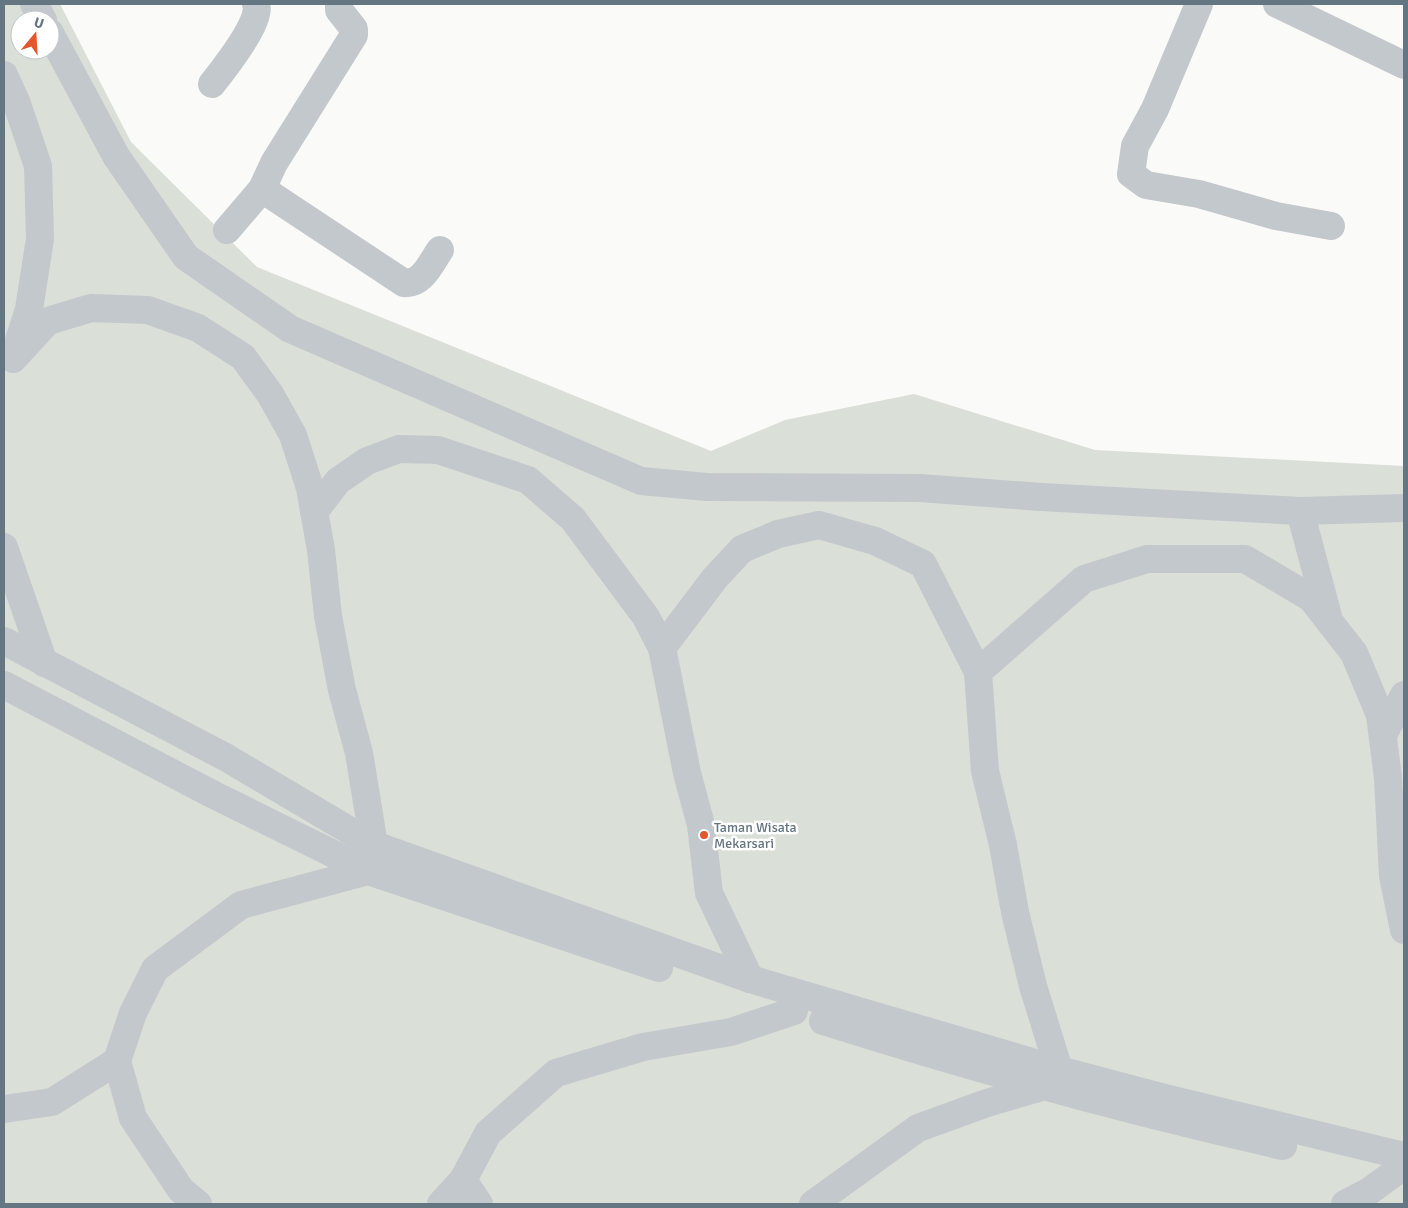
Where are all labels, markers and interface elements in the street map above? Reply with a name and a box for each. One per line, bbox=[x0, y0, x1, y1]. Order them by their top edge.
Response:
north arrow bbox=[10, 10, 60, 60]
text: U bbox=[32, 14, 46, 33]
place label: Taman Wisata Mekarsari bbox=[714, 819, 797, 852]
marker: Taman Wisata Mekarsari bbox=[698, 829, 710, 841]

